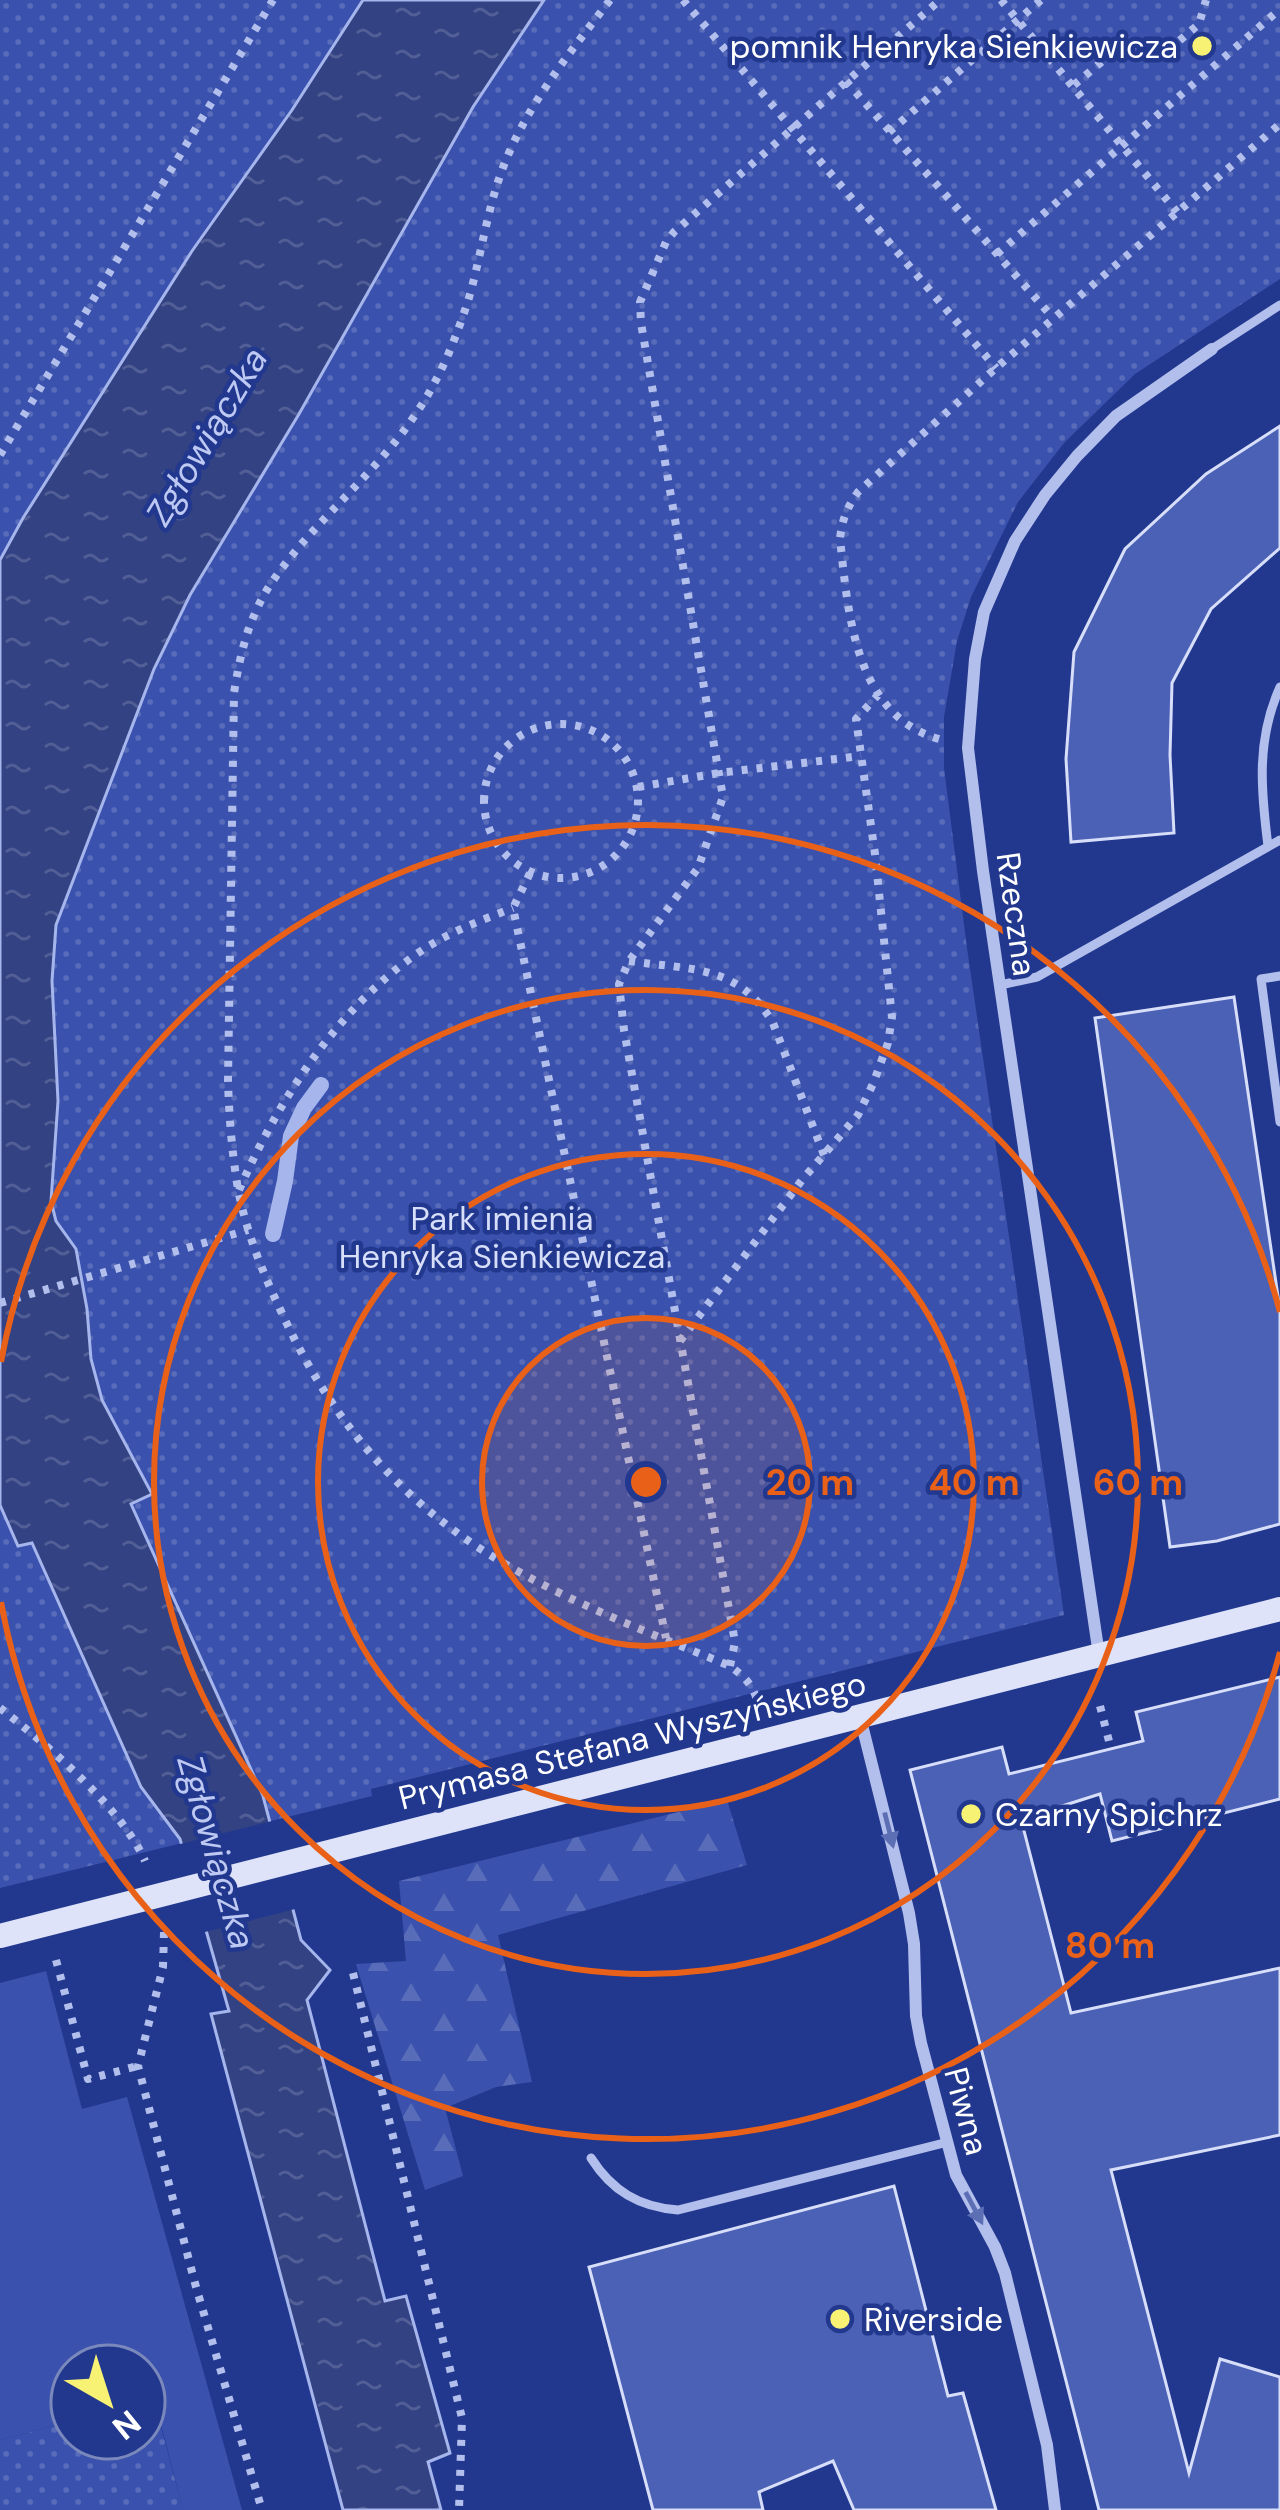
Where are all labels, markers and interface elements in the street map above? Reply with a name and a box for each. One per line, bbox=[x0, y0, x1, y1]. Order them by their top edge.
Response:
place label: pomnik Henryka Sienkiewicza bbox=[730, 25, 1178, 68]
marker: pomnik Henryka Sienkiewicza bbox=[1189, 33, 1215, 59]
water label: Zgłowiączka bbox=[135, 338, 278, 534]
street label: Rzeczna bbox=[987, 850, 1046, 979]
park label: Park imienia Henryka Sienkiewicza bbox=[339, 1197, 665, 1278]
text: 20 m bbox=[766, 1459, 854, 1506]
text: 40 m bbox=[928, 1459, 1020, 1506]
text: 60 m bbox=[1093, 1459, 1183, 1506]
centre of rings bbox=[625, 1461, 667, 1503]
street label: Prymasa Stefana Wyszyńskiego bbox=[394, 1662, 870, 1819]
water label: Zgłowiączka bbox=[166, 1750, 267, 1955]
place label: Czarny Spichrz bbox=[995, 1793, 1222, 1836]
marker: Czarny Spichrz bbox=[958, 1801, 984, 1827]
one-way arrow bbox=[880, 1812, 899, 1849]
text: 80 m bbox=[1065, 1922, 1155, 1969]
street label: Piwna bbox=[934, 2063, 999, 2160]
one-way arrow bbox=[963, 2190, 984, 2225]
place label: Riverside bbox=[864, 2298, 1003, 2341]
marker: Riverside bbox=[827, 2306, 853, 2332]
north arrow bbox=[48, 2342, 168, 2462]
text: N bbox=[104, 2401, 149, 2449]

